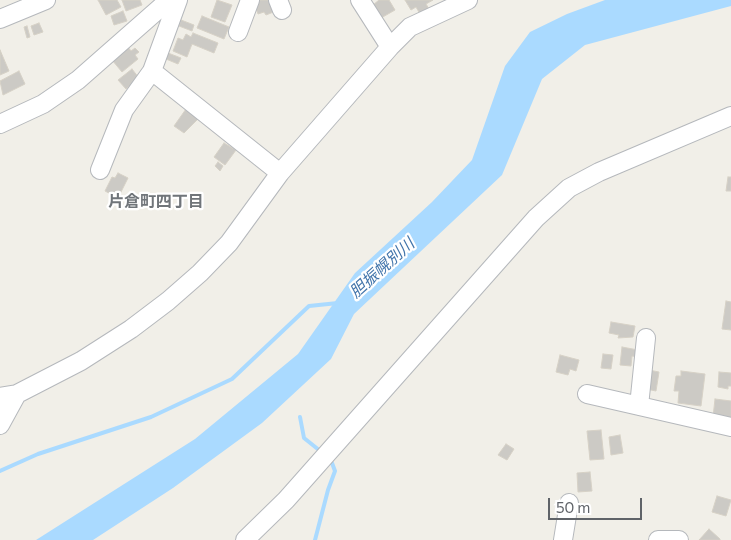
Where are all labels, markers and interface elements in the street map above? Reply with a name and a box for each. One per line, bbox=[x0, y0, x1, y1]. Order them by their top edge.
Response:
district label: 片倉町四丁目 bbox=[108, 192, 204, 212]
water label: 胆振幌別川 bbox=[346, 234, 418, 302]
scale bar bbox=[551, 488, 645, 520]
text: 50 m bbox=[556, 498, 590, 516]

